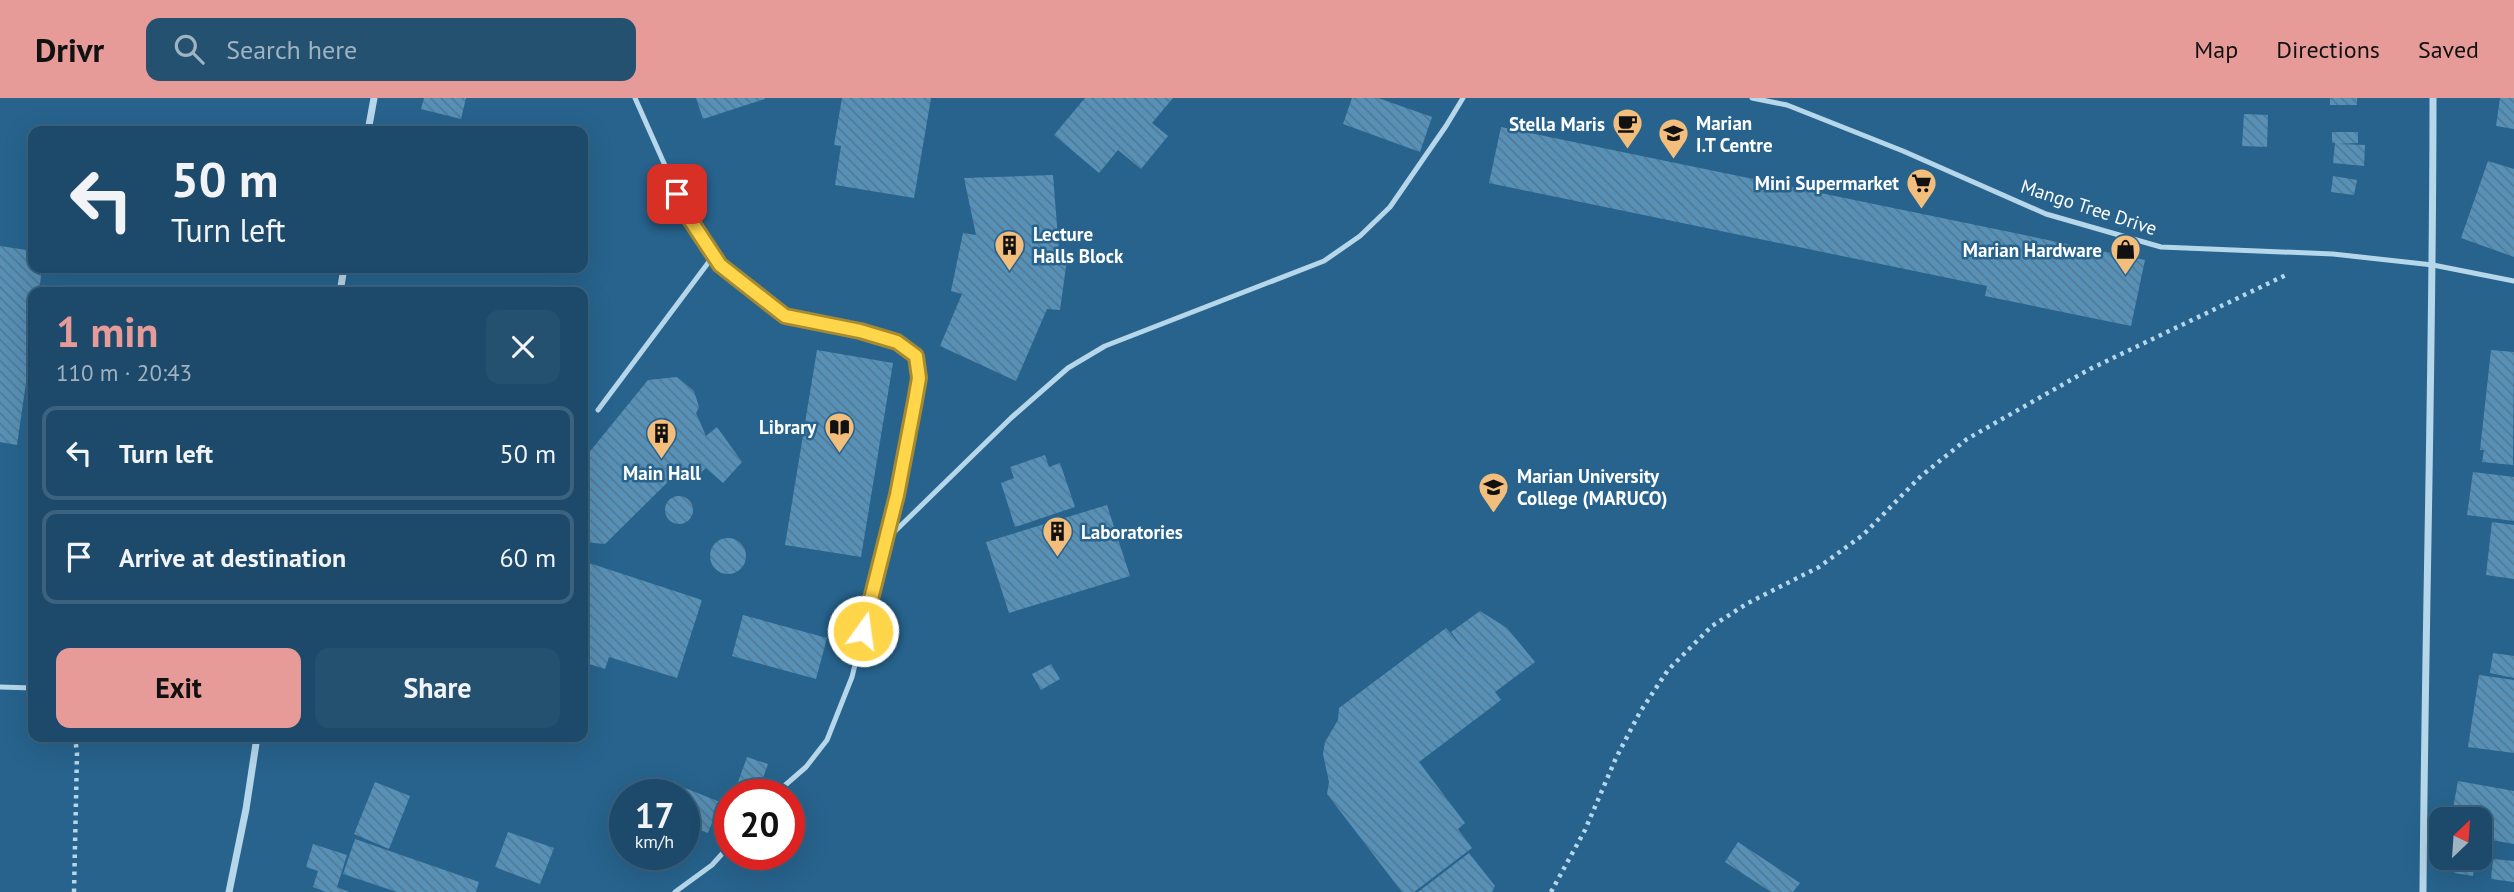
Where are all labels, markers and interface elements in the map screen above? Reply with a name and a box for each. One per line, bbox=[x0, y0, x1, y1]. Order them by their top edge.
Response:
search box bbox=[146, 18, 636, 81]
text: Drivr bbox=[35, 28, 104, 71]
icon: search bbox=[170, 30, 208, 68]
text: Search here bbox=[226, 33, 357, 66]
text: Map bbox=[2194, 34, 2238, 65]
text: Directions bbox=[2276, 34, 2380, 65]
text: Saved bbox=[2418, 34, 2479, 65]
cafe icon: Stella Maris bbox=[1611, 107, 1645, 151]
place label: Marian I.T Centre bbox=[1696, 111, 1773, 157]
place label: Stella Maris bbox=[1509, 112, 1605, 136]
school or university icon: Marian I.T Centre bbox=[1656, 117, 1690, 161]
text: 50 m bbox=[171, 147, 278, 211]
icon: left bbox=[56, 154, 147, 245]
pin bbox=[647, 164, 707, 224]
supermarket icon: Mini Supermarket bbox=[1905, 166, 1939, 210]
place label: Mini Supermarket bbox=[1755, 171, 1899, 195]
street label: Mango Tree Drive bbox=[2018, 174, 2160, 240]
icon: arrive bbox=[658, 175, 696, 213]
text: Turn left bbox=[171, 209, 286, 251]
place label: Lecture Halls Block bbox=[1033, 222, 1124, 268]
building icon: Lecture Halls Block bbox=[993, 228, 1027, 272]
shop icon: Marian Hardware bbox=[2108, 233, 2142, 277]
place label: Marian Hardware bbox=[1963, 238, 2102, 262]
text: 1 min bbox=[56, 304, 158, 359]
button: close bbox=[486, 310, 560, 384]
text: 110 m · 20:43 bbox=[56, 358, 192, 387]
library icon: Library bbox=[822, 410, 856, 454]
place label: Library bbox=[759, 415, 817, 439]
building icon: Main Hall bbox=[645, 417, 679, 461]
icon: left bbox=[60, 434, 98, 472]
text: Turn left bbox=[119, 437, 213, 470]
text: 50 m bbox=[500, 437, 556, 470]
place label: Main Hall bbox=[623, 461, 701, 485]
place label: Marian University College (MARUCO) bbox=[1517, 464, 1667, 510]
school or university icon: Marian University College (MARUCO) bbox=[1477, 470, 1511, 514]
building icon: Laboratories bbox=[1041, 515, 1075, 559]
place label: Laboratories bbox=[1081, 520, 1183, 544]
icon: arrive bbox=[60, 538, 98, 576]
text: Arrive at destination bbox=[119, 541, 346, 574]
text: 60 m bbox=[500, 541, 556, 574]
position arrow bbox=[826, 594, 900, 668]
button: Exit bbox=[56, 648, 301, 728]
button: Share bbox=[315, 648, 560, 728]
speed limit sign: 20 bbox=[714, 779, 805, 870]
text: 17 bbox=[635, 792, 674, 838]
north arrow bbox=[2429, 807, 2492, 870]
map controls bbox=[2429, 807, 2492, 870]
text: km/h bbox=[635, 830, 674, 853]

